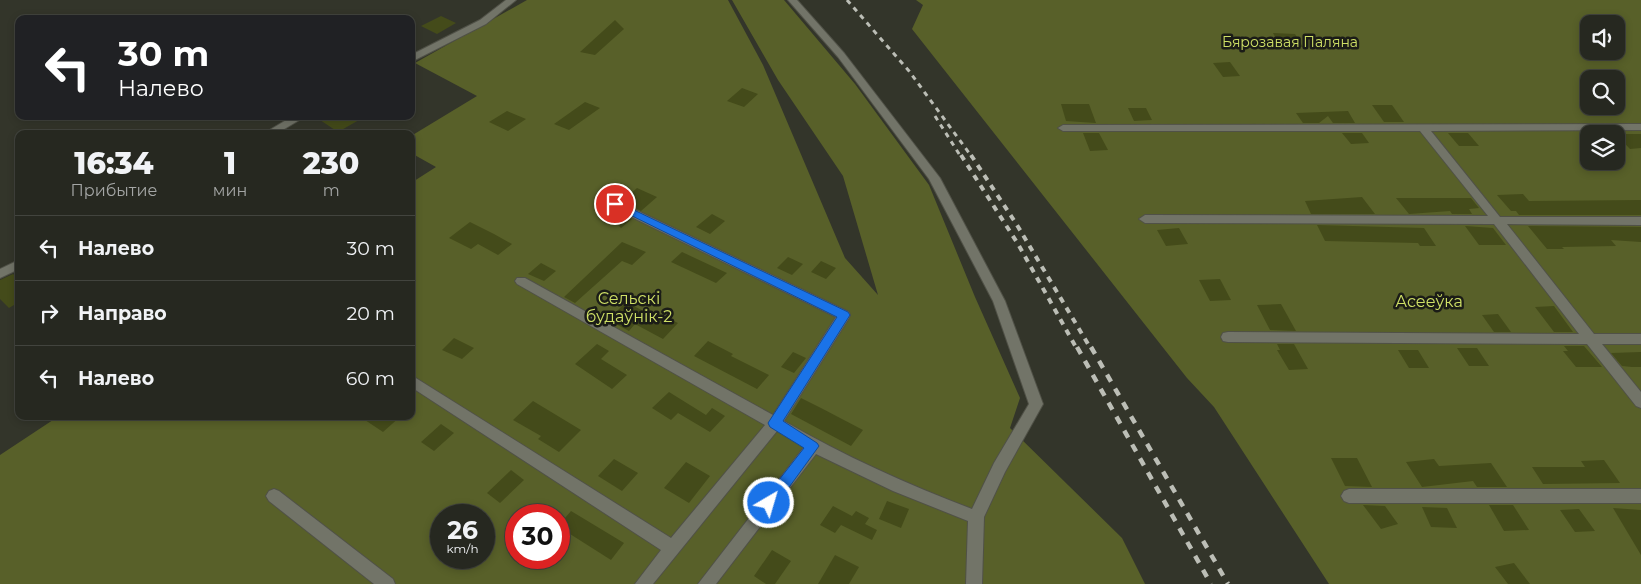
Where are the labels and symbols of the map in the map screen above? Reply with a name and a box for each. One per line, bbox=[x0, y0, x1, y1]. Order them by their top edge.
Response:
park label: Бярозавая Паляна bbox=[1222, 33, 1358, 51]
pin bbox=[594, 183, 636, 225]
park label: Сельскі будаўнік-2 bbox=[586, 289, 672, 326]
park label: Асееўка bbox=[1395, 292, 1463, 311]
position arrow bbox=[742, 476, 794, 528]
speed limit sign: 30 bbox=[505, 504, 570, 569]

